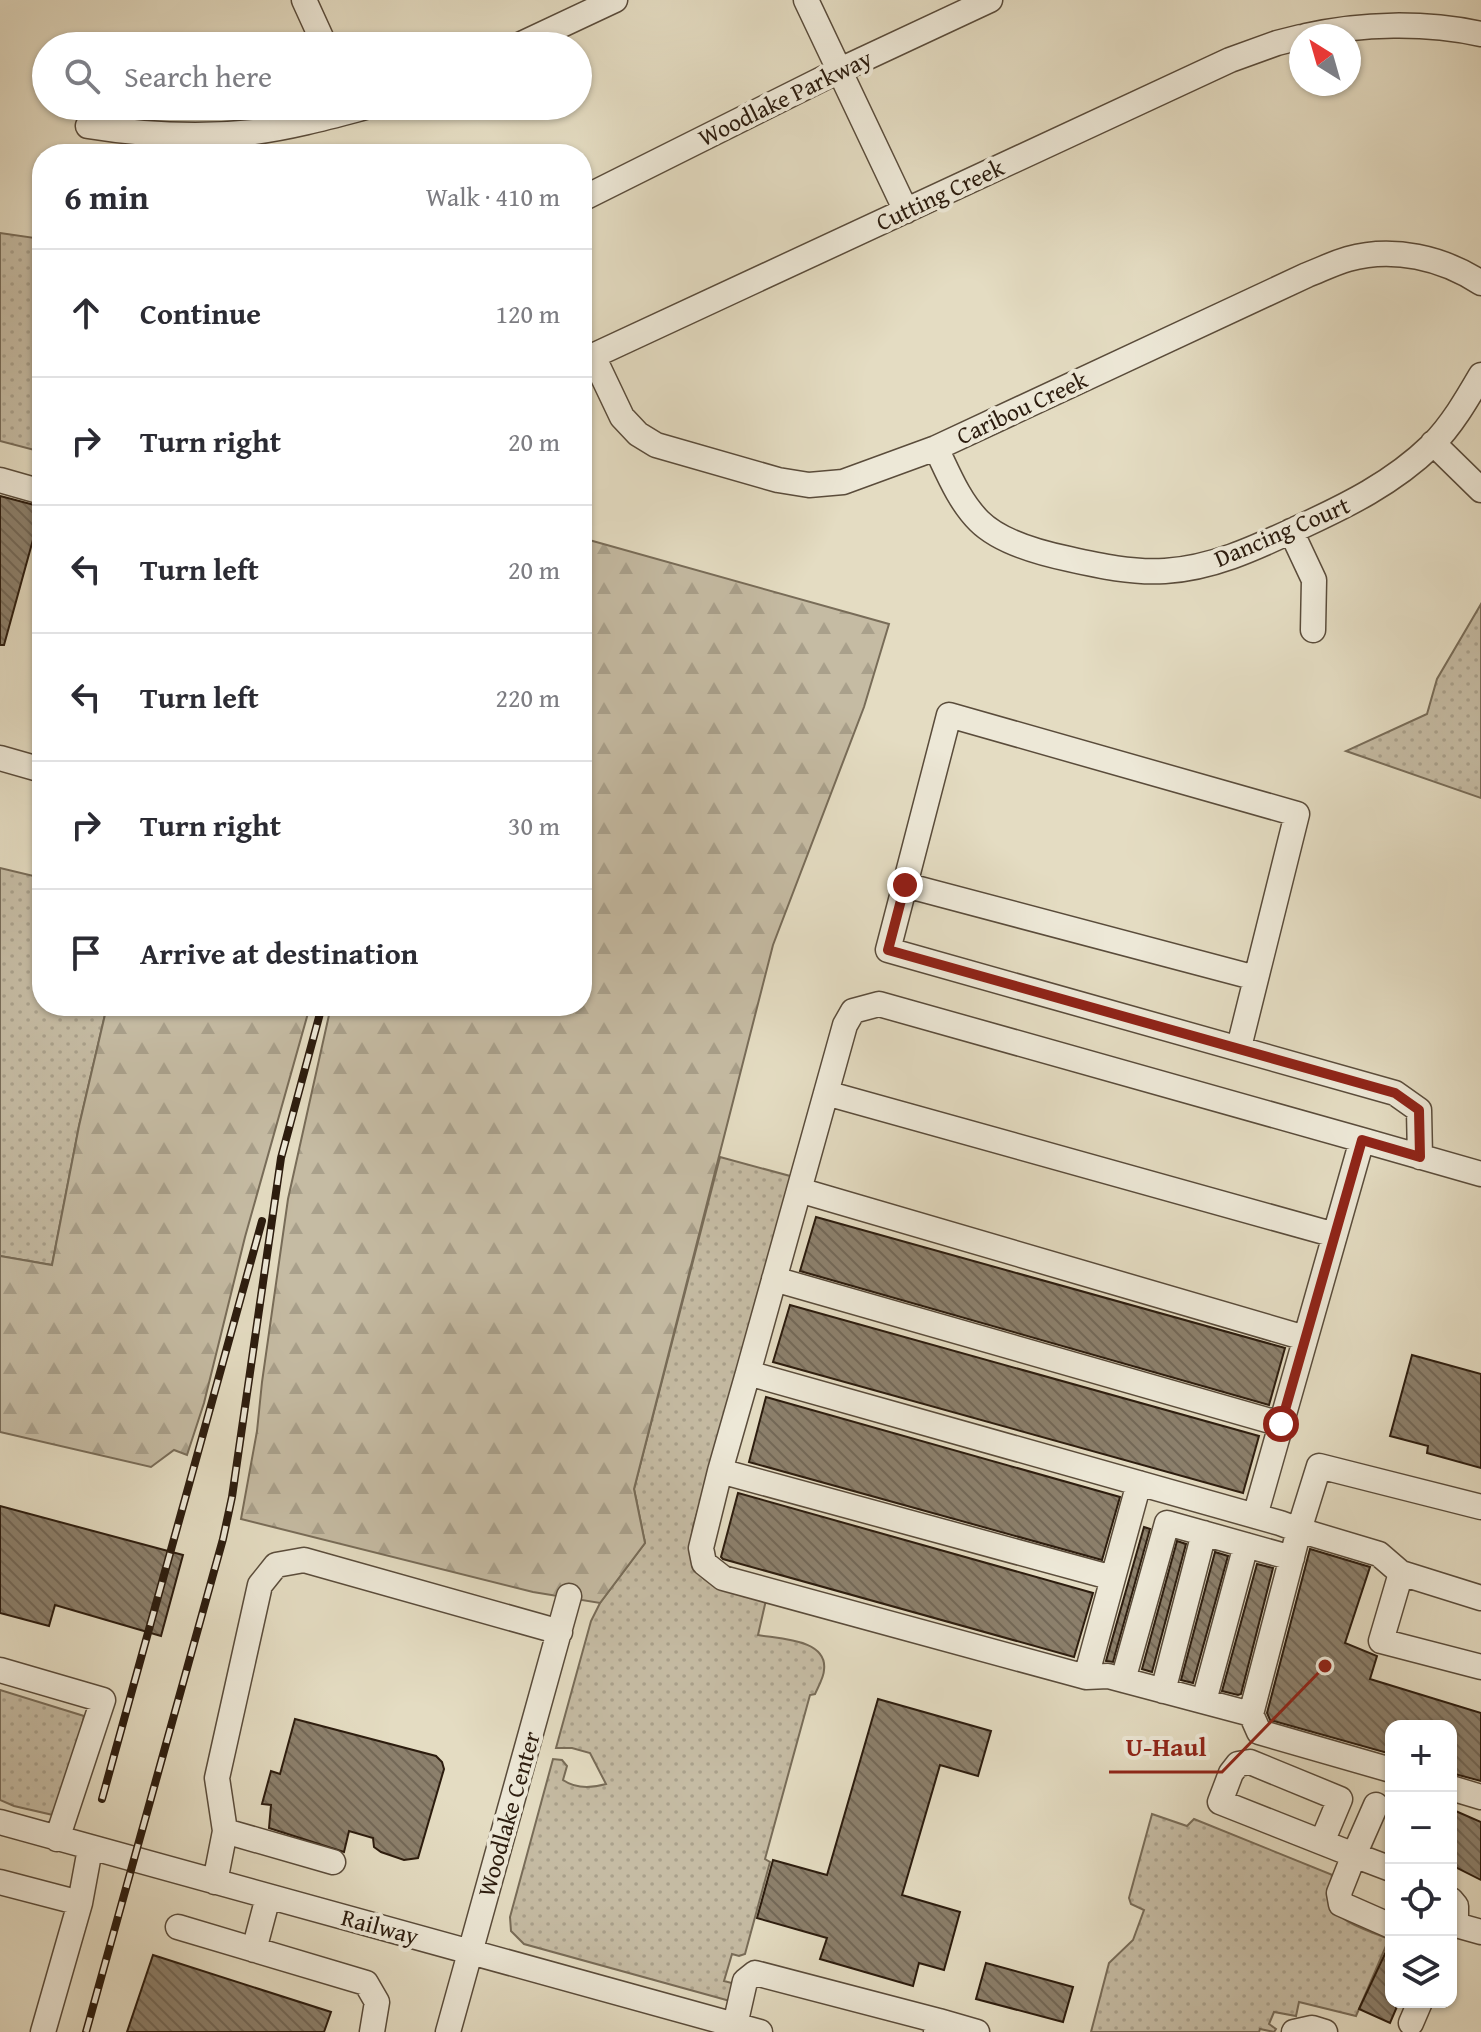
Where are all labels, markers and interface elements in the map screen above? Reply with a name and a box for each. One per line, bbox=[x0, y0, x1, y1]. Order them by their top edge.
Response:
north arrow bbox=[1289, 24, 1361, 96]
search box bbox=[32, 32, 592, 120]
street label: Woodlake Parkway bbox=[692, 40, 878, 155]
icon: search bbox=[60, 54, 104, 98]
text: Search here bbox=[124, 54, 272, 98]
street label: Cutting Creek bbox=[870, 149, 1010, 240]
text: 6 min bbox=[64, 172, 149, 221]
text: Walk · 410 m bbox=[426, 177, 560, 216]
icon: ahead bbox=[64, 291, 108, 335]
text: Continue bbox=[140, 291, 261, 335]
text: 120 m bbox=[495, 294, 560, 333]
street label: Caribou Creek bbox=[950, 361, 1094, 453]
icon: right bbox=[64, 419, 108, 463]
text: Turn right bbox=[140, 419, 281, 463]
text: 20 m bbox=[508, 422, 560, 461]
street label: Dancing Court bbox=[1209, 487, 1355, 576]
icon: left bbox=[64, 547, 108, 591]
text: Turn left bbox=[140, 547, 259, 591]
text: 20 m bbox=[508, 550, 560, 589]
icon: left bbox=[64, 675, 108, 719]
text: Turn left bbox=[140, 675, 259, 719]
text: 220 m bbox=[495, 678, 560, 717]
icon: right bbox=[64, 803, 108, 847]
text: Turn right bbox=[140, 803, 281, 847]
text: 30 m bbox=[508, 806, 560, 845]
route end bbox=[887, 867, 923, 903]
icon: arrive bbox=[64, 931, 108, 975]
text: Arrive at destination bbox=[140, 931, 418, 975]
route start bbox=[1263, 1406, 1299, 1442]
map controls bbox=[1385, 1720, 1457, 2008]
button: + bbox=[1385, 1720, 1457, 1792]
callout: U-Haul bbox=[1109, 1722, 1222, 1772]
street label: Woodlake Center bbox=[468, 1727, 549, 1901]
text: U-Haul bbox=[1125, 1727, 1207, 1766]
button: − bbox=[1385, 1792, 1457, 1864]
button: locate bbox=[1385, 1864, 1457, 1936]
street label: Railway bbox=[338, 1899, 423, 1954]
button: layers bbox=[1385, 1936, 1457, 2008]

